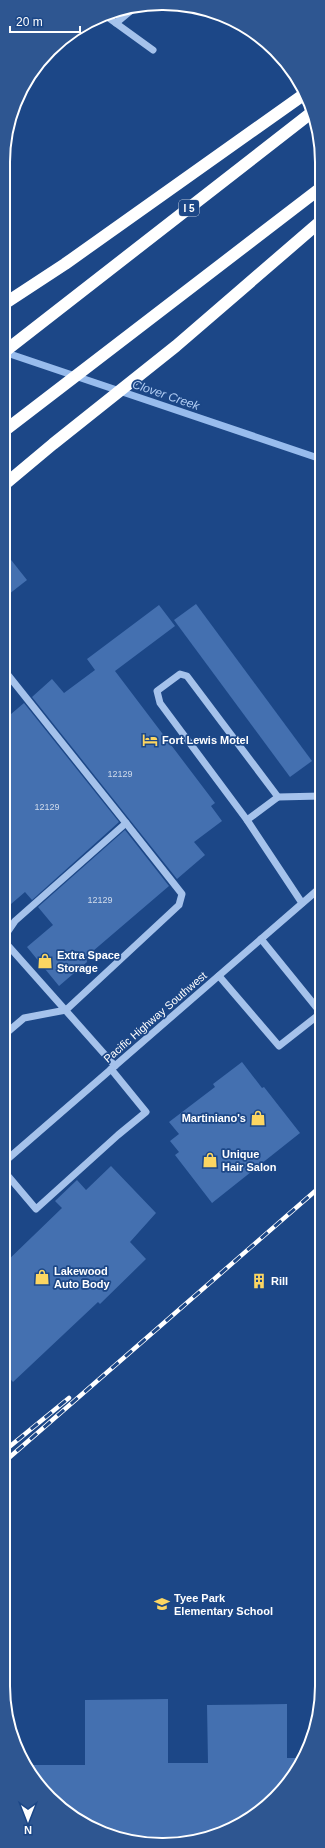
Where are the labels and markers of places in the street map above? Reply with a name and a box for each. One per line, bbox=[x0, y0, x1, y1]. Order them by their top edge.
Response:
hotel icon: Fort Lewis Motel bbox=[141, 731, 159, 749]
place label: Fort Lewis Motel bbox=[162, 734, 249, 746]
place label: Extra Space Storage bbox=[57, 949, 120, 974]
shop icon: Extra Space Storage bbox=[36, 952, 54, 970]
shop icon: Martiniano's bbox=[249, 1109, 267, 1127]
place label: Martiniano's bbox=[182, 1112, 246, 1124]
place label: Unique Hair Salon bbox=[222, 1148, 277, 1173]
shop icon: Unique Hair Salon bbox=[201, 1151, 219, 1169]
place label: Lakewood Auto Body bbox=[54, 1265, 110, 1290]
shop icon: Lakewood Auto Body bbox=[33, 1268, 51, 1286]
building icon: Rill bbox=[250, 1272, 268, 1290]
place label: Rill bbox=[271, 1275, 288, 1287]
place label: Tyee Park Elementary School bbox=[174, 1592, 273, 1617]
school or university icon: Tyee Park Elementary School bbox=[153, 1595, 171, 1613]

